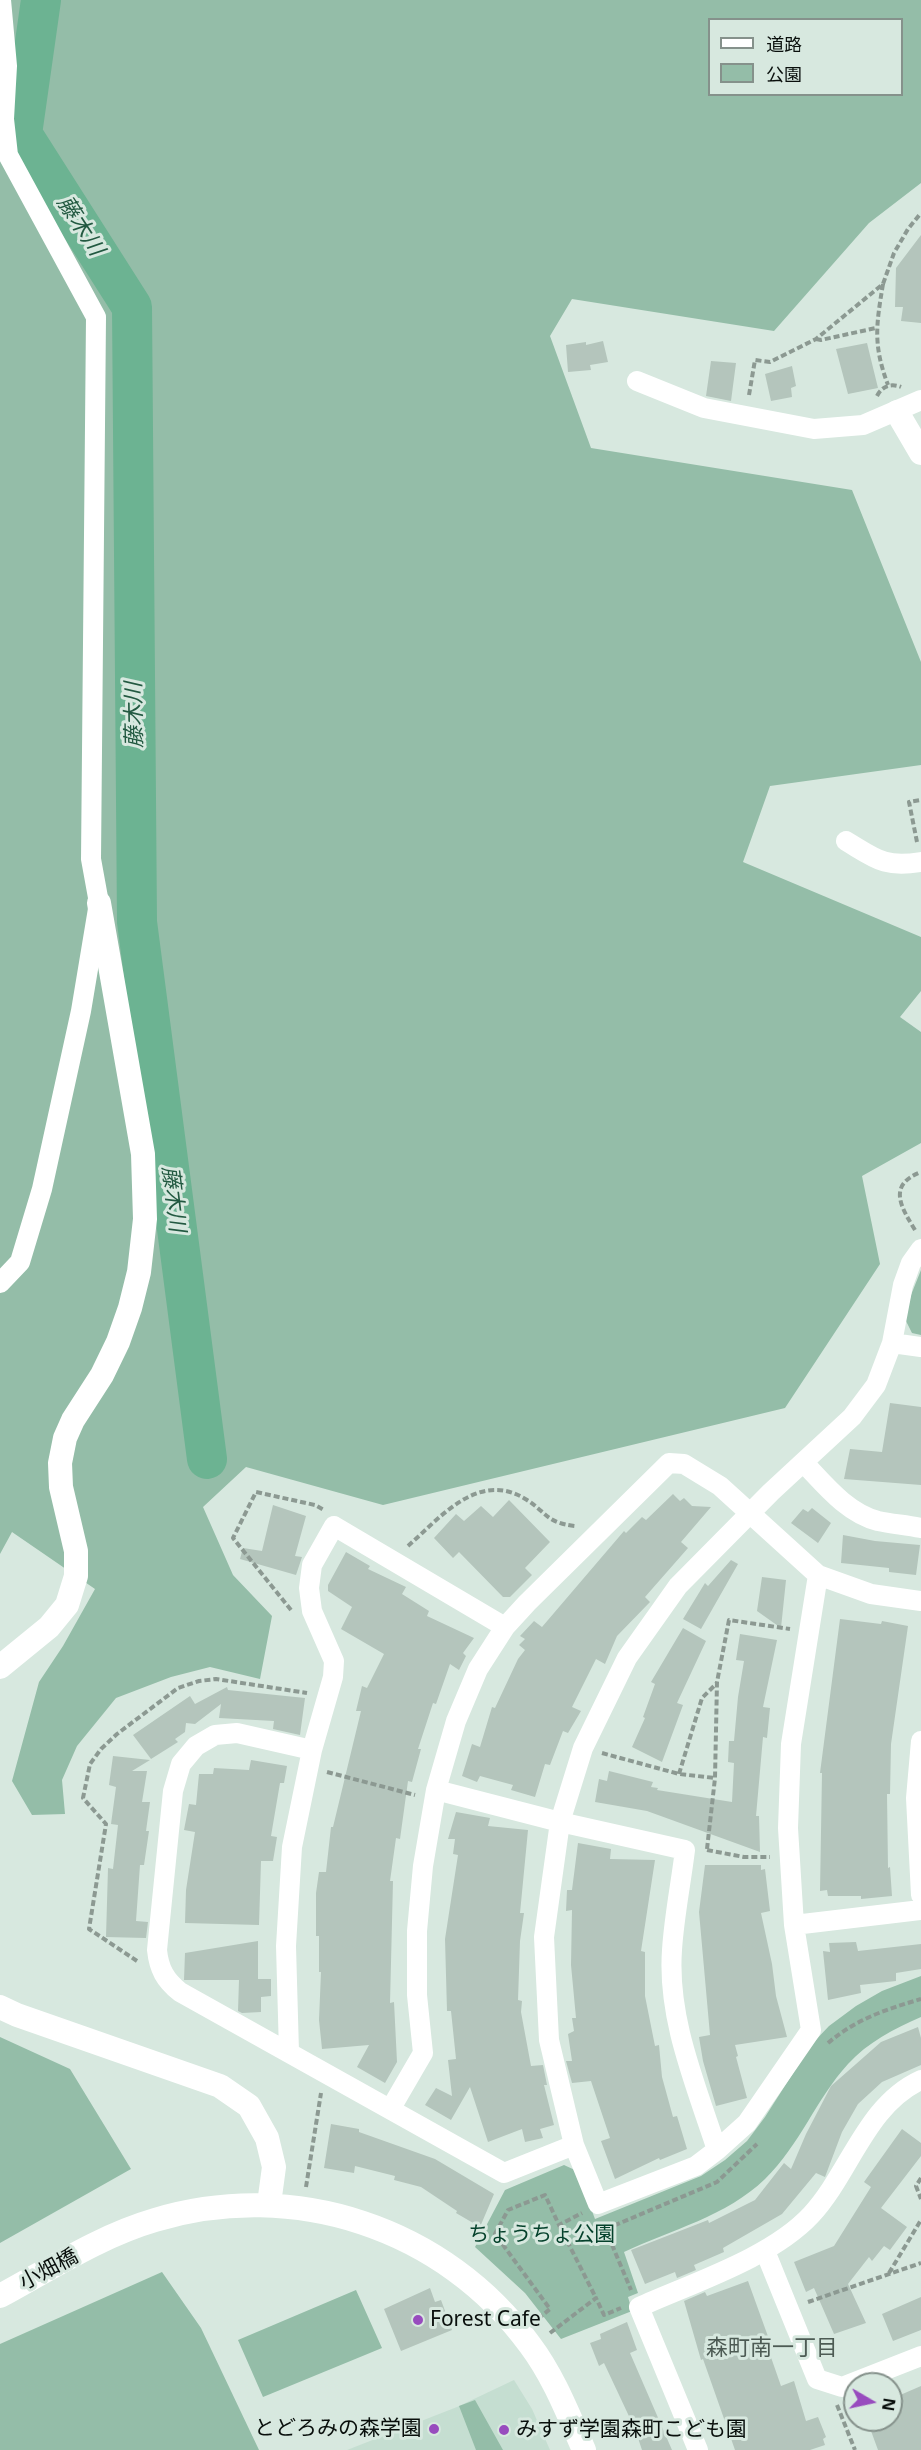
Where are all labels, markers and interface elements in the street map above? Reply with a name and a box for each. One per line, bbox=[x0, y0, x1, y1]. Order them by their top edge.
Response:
legend bbox=[708, 18, 903, 96]
text: 道路 bbox=[766, 32, 802, 56]
text: 公園 bbox=[766, 62, 802, 86]
water label: 藤木川 bbox=[51, 191, 109, 261]
water label: 藤木川 bbox=[121, 682, 149, 748]
water label: 藤木川 bbox=[156, 1165, 190, 1233]
park label: ちょうちょ公園 bbox=[469, 2222, 615, 2248]
street label: 小畑橋 bbox=[15, 2244, 83, 2296]
place label: Forest Cafe bbox=[430, 2307, 541, 2333]
marker: Forest Cafe bbox=[411, 2313, 425, 2327]
district label: 森町南一丁目 bbox=[706, 2336, 838, 2362]
north arrow bbox=[843, 2372, 903, 2432]
text: N bbox=[877, 2396, 901, 2413]
place label: とどろみの森学園 bbox=[254, 2416, 422, 2442]
place label: みすず学園森町こども園 bbox=[516, 2417, 747, 2443]
marker: とどろみの森学園 bbox=[427, 2422, 441, 2436]
marker: みすず学園森町こども園 bbox=[497, 2423, 511, 2437]

